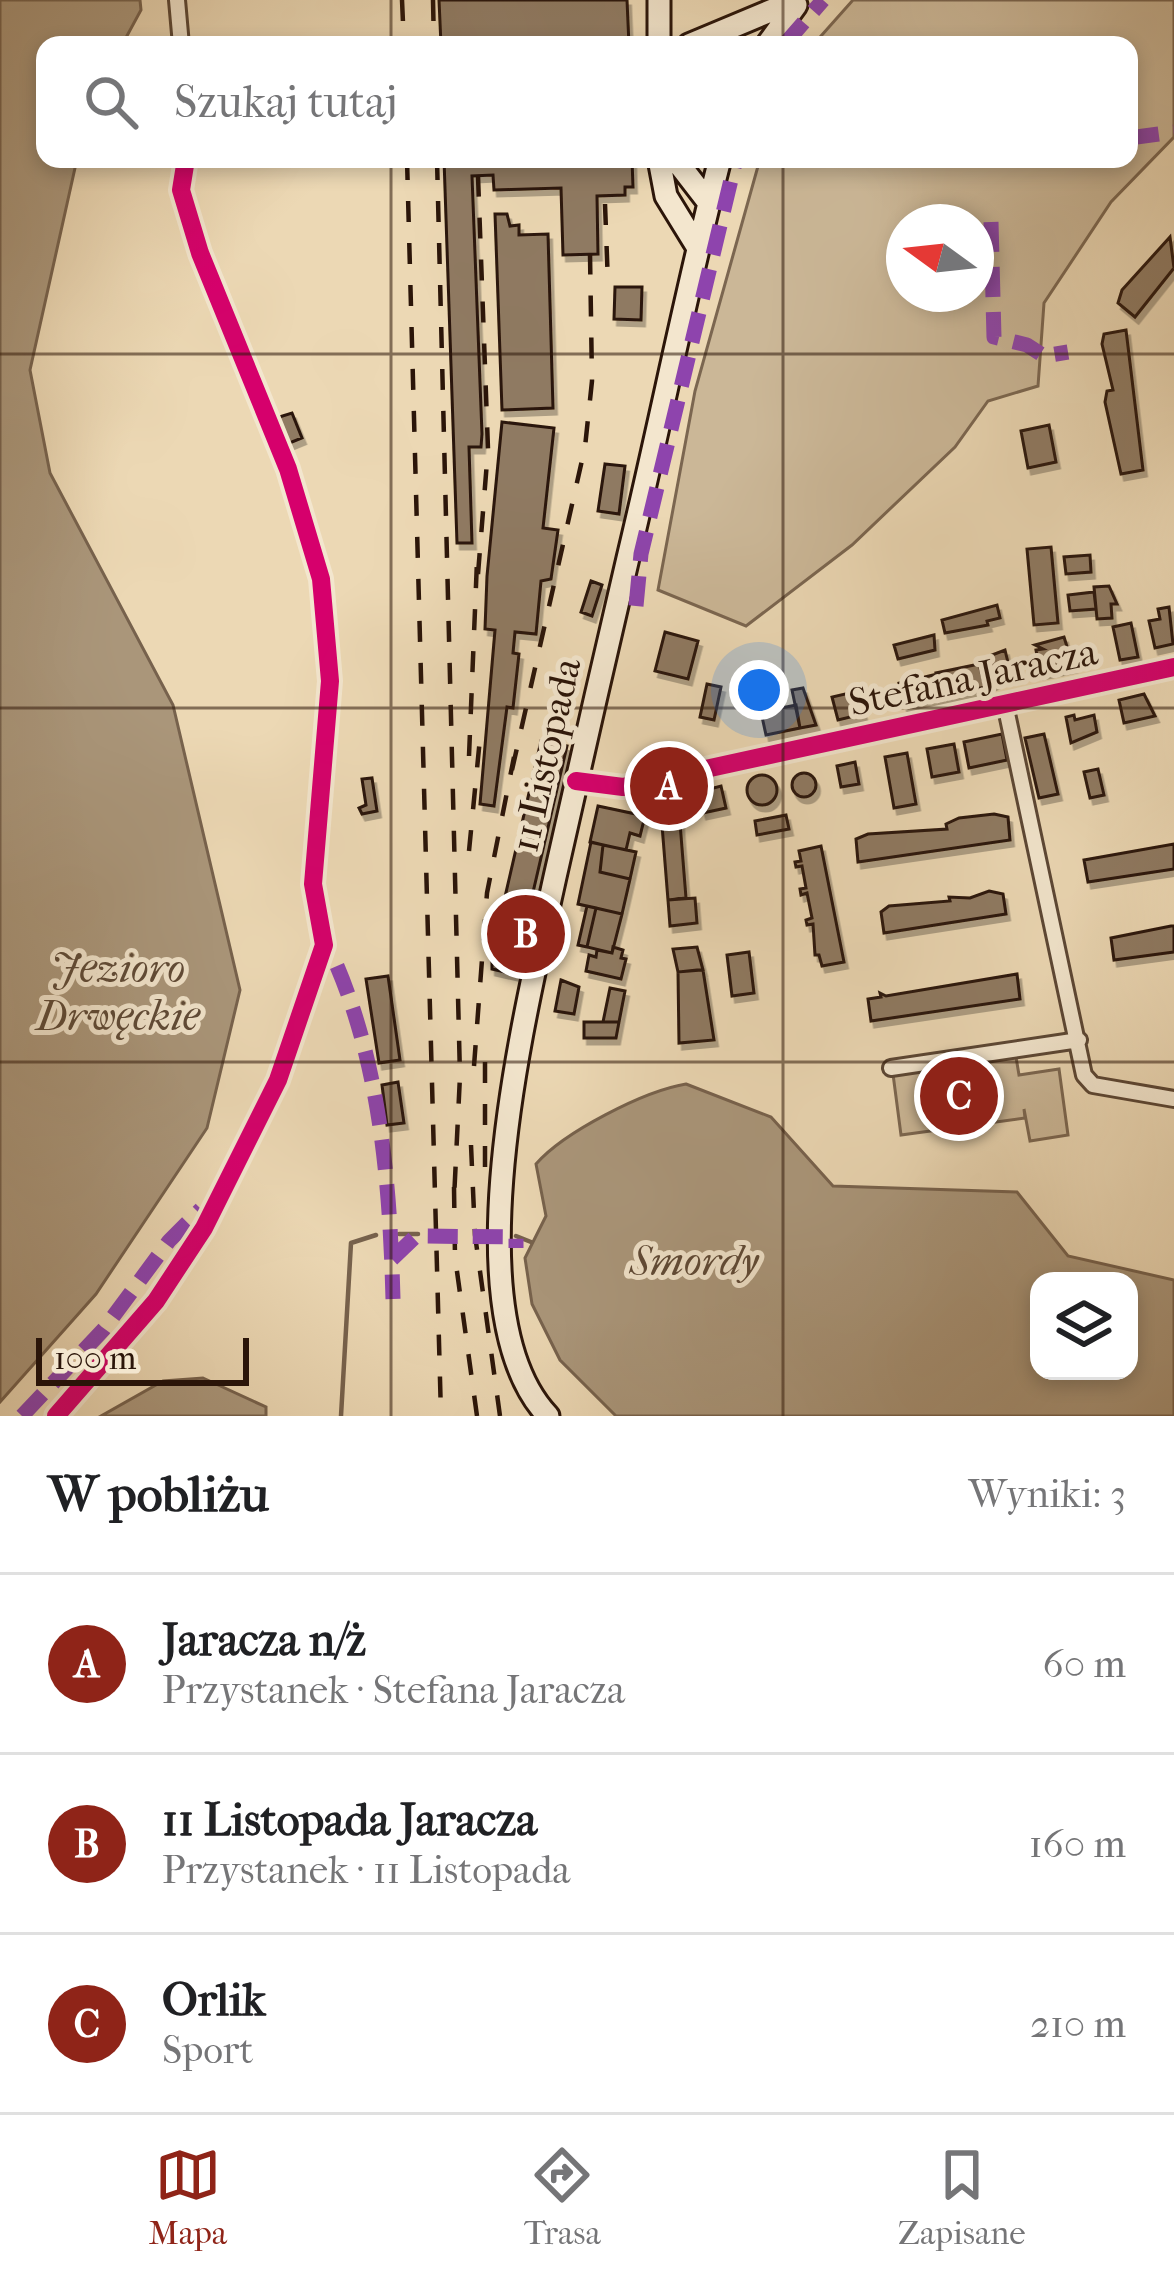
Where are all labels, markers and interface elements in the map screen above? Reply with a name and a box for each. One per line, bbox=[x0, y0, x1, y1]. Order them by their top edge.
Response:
search box bbox=[36, 36, 1138, 168]
icon: search bbox=[78, 69, 144, 135]
text: Szukaj tutaj bbox=[174, 76, 397, 129]
north arrow bbox=[886, 204, 994, 312]
street label: Stefana Jaracza bbox=[845, 628, 1102, 726]
street label: 11 Listopada bbox=[501, 653, 591, 857]
your location bbox=[729, 660, 789, 720]
pin: A bbox=[630, 741, 708, 831]
pin: B bbox=[487, 889, 565, 979]
water label: Jezioro Drwęckie bbox=[33, 944, 201, 1041]
pin: C bbox=[920, 1051, 998, 1141]
water label: Smordy bbox=[629, 1237, 760, 1286]
map controls bbox=[1030, 1272, 1138, 1380]
button: layers bbox=[1030, 1272, 1138, 1380]
scale bar bbox=[36, 1332, 249, 1385]
text: 100 m bbox=[54, 1339, 137, 1378]
text: W pobliżu bbox=[48, 1464, 269, 1524]
text: Wyniki: 3 bbox=[968, 1471, 1126, 1517]
text: Jaracza n/ż bbox=[162, 1614, 366, 1667]
text: A bbox=[74, 1641, 100, 1687]
text: 60 m bbox=[1043, 1641, 1126, 1687]
text: Przystanek · Stefana Jaracza bbox=[162, 1667, 625, 1713]
text: 11 Listopada Jaracza bbox=[162, 1794, 537, 1847]
text: B bbox=[74, 1821, 100, 1867]
text: 160 m bbox=[1029, 1821, 1126, 1867]
text: Przystanek · 11 Listopada bbox=[162, 1847, 570, 1893]
text: Orlik bbox=[162, 1974, 265, 2027]
text: C bbox=[74, 2001, 100, 2047]
text: 210 m bbox=[1030, 2001, 1126, 2047]
text: Sport bbox=[162, 2027, 254, 2073]
tab: Mapa bbox=[148, 2142, 227, 2253]
tab: Trasa bbox=[524, 2142, 601, 2253]
tab: Zapisane bbox=[898, 2142, 1026, 2253]

